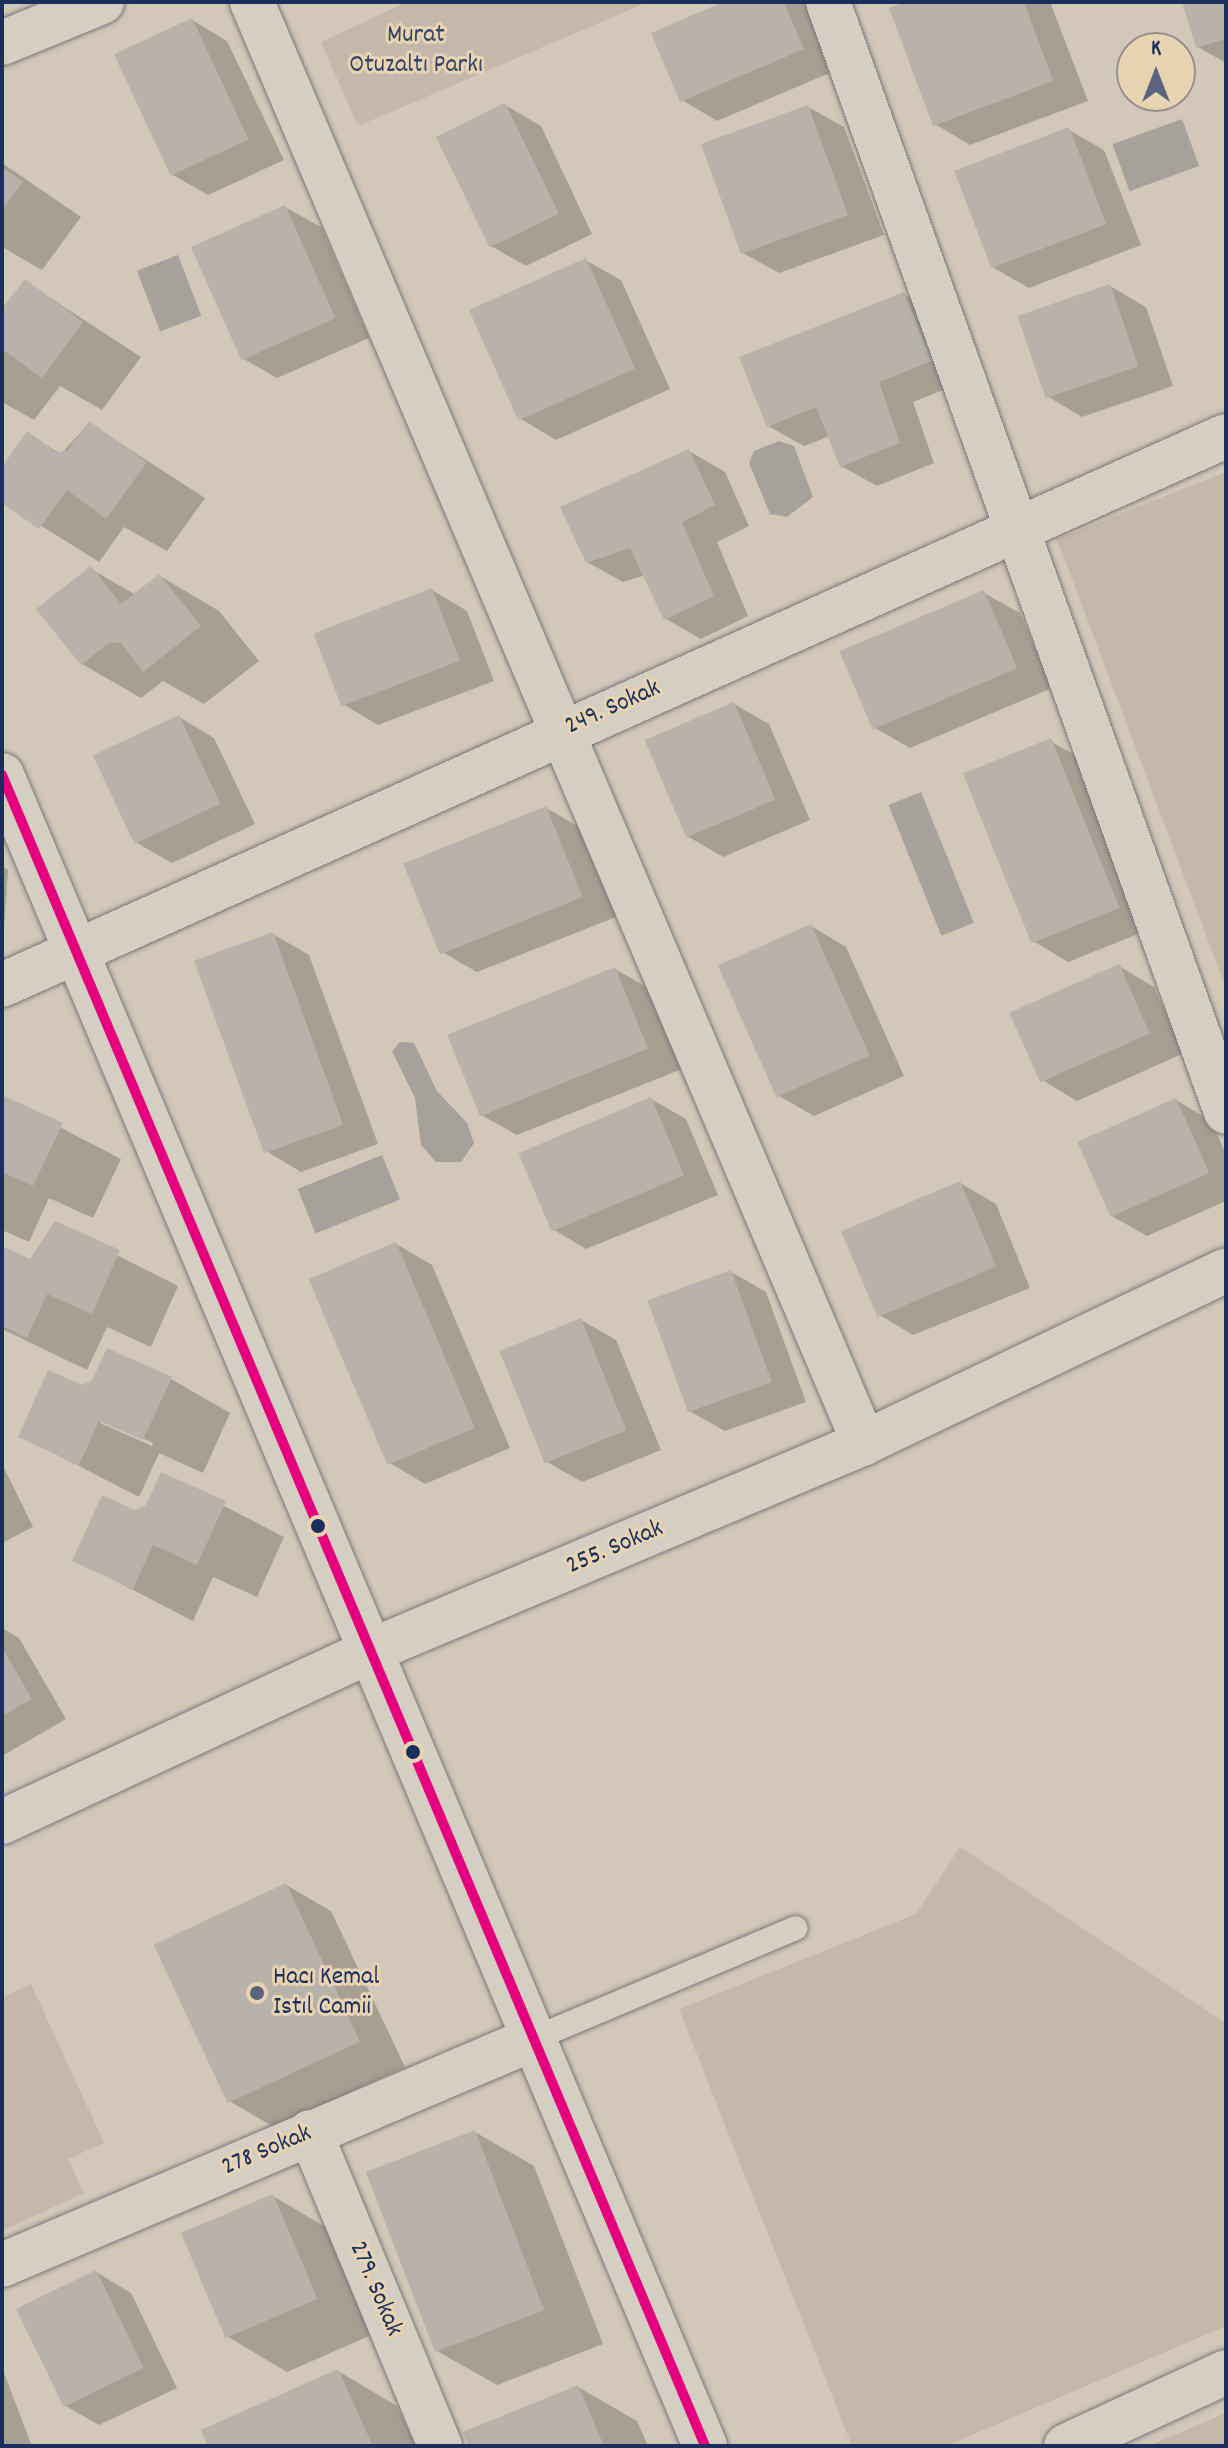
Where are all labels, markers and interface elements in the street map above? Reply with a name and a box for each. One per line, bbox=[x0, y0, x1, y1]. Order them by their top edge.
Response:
park label: Murat Otuzaltı Parkı bbox=[349, 20, 483, 82]
north arrow bbox=[1116, 32, 1196, 112]
text: K bbox=[1151, 34, 1161, 65]
street label: 249. Sokak bbox=[561, 673, 665, 743]
street label: 255. Sokak bbox=[562, 1514, 668, 1582]
unlabelled marker bbox=[310, 1518, 326, 1534]
unlabelled marker bbox=[405, 1744, 421, 1760]
place label: Hacı Kemal Istıl Camii bbox=[273, 1962, 379, 2024]
marker: Hacı Kemal Istıl Camii bbox=[248, 1984, 266, 2002]
street label: 278 Sokak bbox=[218, 2118, 316, 2184]
street label: 279. Sokak bbox=[341, 2237, 409, 2341]

